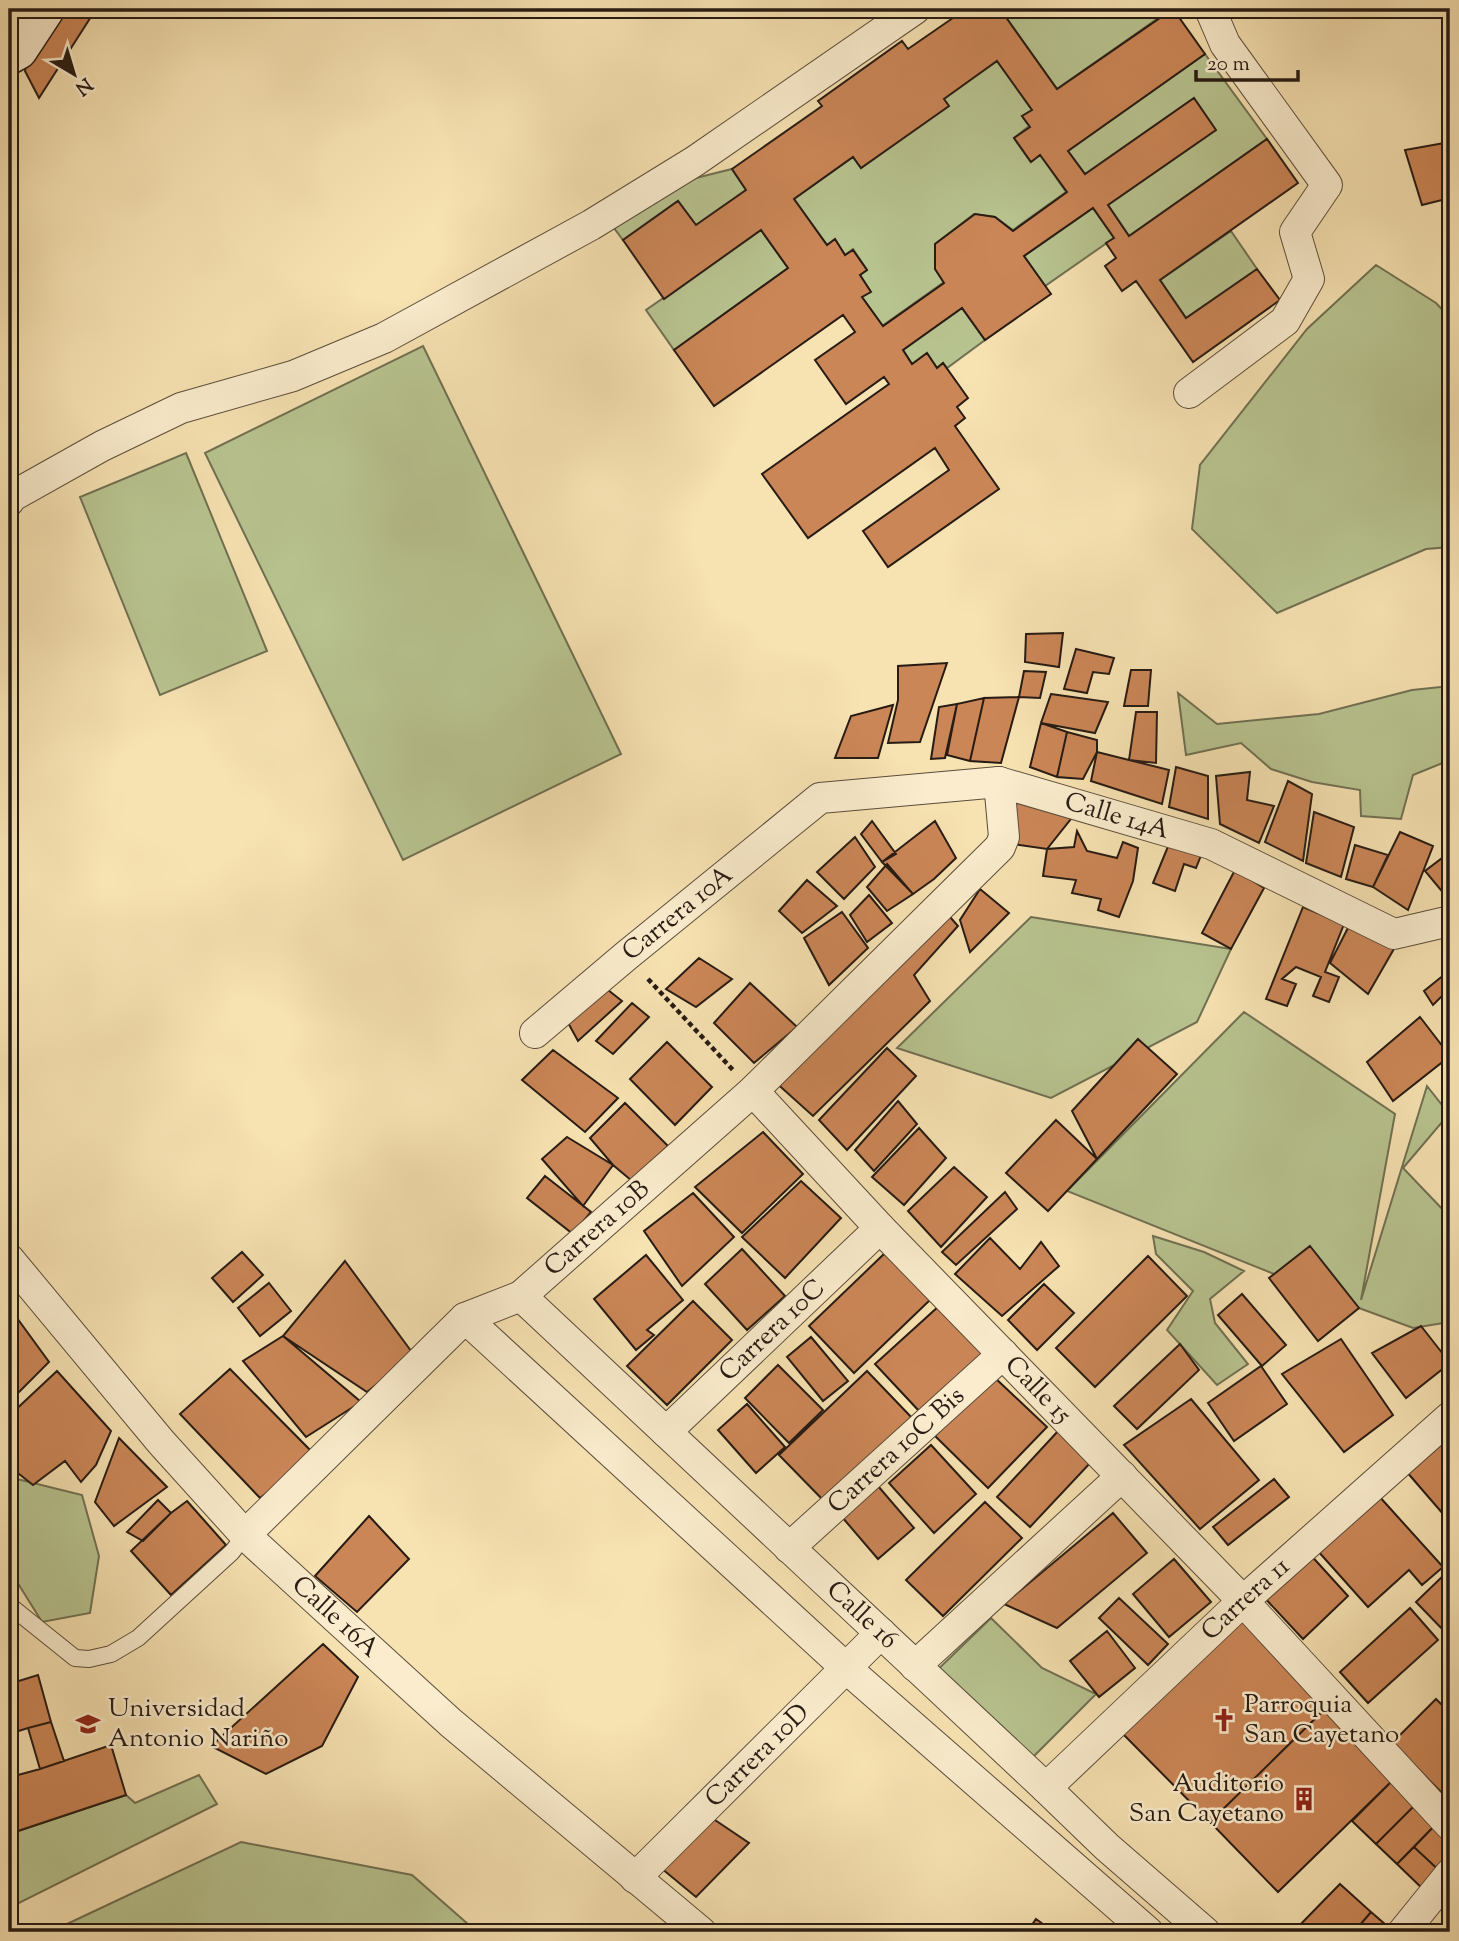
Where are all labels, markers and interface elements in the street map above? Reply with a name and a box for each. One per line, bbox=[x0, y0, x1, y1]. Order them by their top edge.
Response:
north arrow bbox=[38, 38, 108, 108]
scale bar bbox=[1196, 38, 1298, 82]
text: 20 m bbox=[1207, 50, 1250, 80]
text: N bbox=[69, 70, 97, 101]
street label: Calle 14A bbox=[1060, 784, 1174, 849]
street label: Carrera 10A bbox=[614, 857, 741, 970]
street label: Carrera 10B bbox=[536, 1172, 658, 1285]
street label: Carrera 10C bbox=[711, 1271, 834, 1390]
street label: Calle 15 bbox=[996, 1348, 1080, 1433]
street label: Carrera 10C Bis bbox=[820, 1378, 973, 1523]
street label: Carrera 11 bbox=[1193, 1549, 1299, 1650]
street label: Calle 16A bbox=[283, 1567, 387, 1667]
street label: Calle 16 bbox=[818, 1572, 906, 1658]
place label: Parroquia San Cayetano bbox=[1244, 1687, 1399, 1754]
place label: Universidad Antonio Nariño bbox=[108, 1691, 288, 1758]
street label: Carrera 10D bbox=[697, 1695, 818, 1816]
church icon: Parroquia San Cayetano bbox=[1210, 1706, 1238, 1734]
school or university icon: Universidad Antonio Nariño bbox=[74, 1710, 102, 1738]
place label: Auditorio San Cayetano bbox=[1129, 1766, 1284, 1833]
building icon: Auditorio San Cayetano bbox=[1290, 1785, 1318, 1813]

